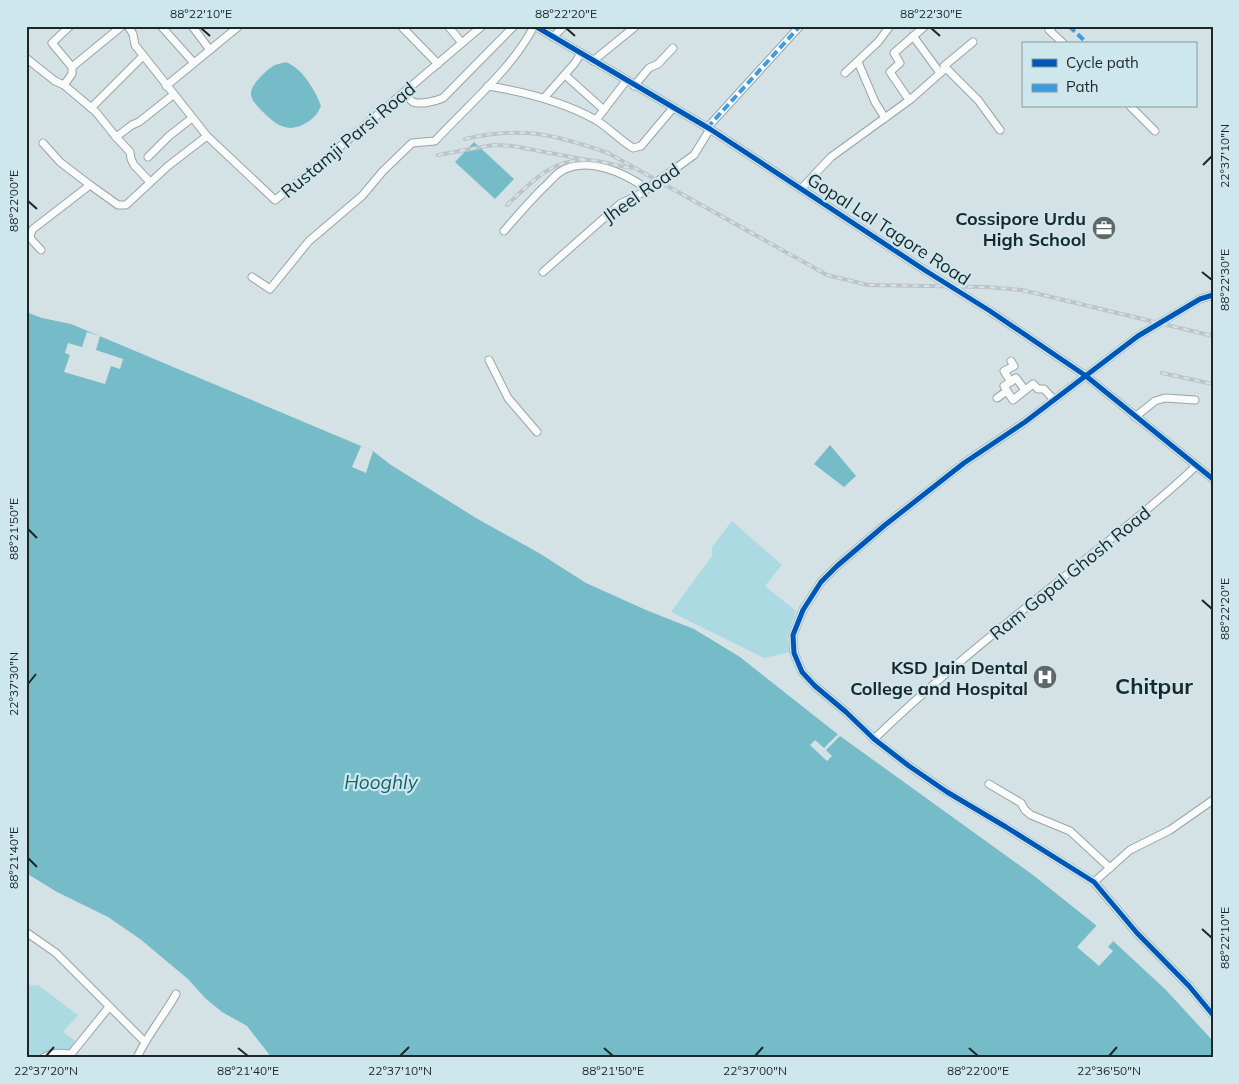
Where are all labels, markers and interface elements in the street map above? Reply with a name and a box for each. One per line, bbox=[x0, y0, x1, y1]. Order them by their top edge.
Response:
text: 88°22'10"E bbox=[170, 6, 232, 21]
text: 88°22'20"E bbox=[535, 6, 597, 21]
text: 88°22'30"E bbox=[900, 6, 962, 21]
legend bbox=[1022, 42, 1196, 108]
text: Cycle path bbox=[1066, 53, 1139, 72]
street label: Rustamji Parsi Road bbox=[276, 77, 420, 203]
text: Path bbox=[1066, 77, 1098, 96]
text: 22°37'10"N bbox=[1217, 124, 1232, 188]
street label: Jheel Road bbox=[598, 158, 684, 228]
street label: Gopal Lal Tagore Road bbox=[803, 168, 975, 290]
text: 88°22'00"E bbox=[6, 170, 21, 232]
place label: Cossipore Urdu High School bbox=[955, 207, 1086, 251]
office icon: Cossipore Urdu High School bbox=[1091, 215, 1117, 241]
text: 88°22'30"E bbox=[1217, 249, 1232, 311]
text: 88°21'50"E bbox=[6, 498, 21, 560]
street label: Ram Gopal Ghosh Road bbox=[985, 501, 1155, 645]
text: 88°22'20"E bbox=[1217, 578, 1232, 640]
text: 22°37'30"N bbox=[6, 652, 21, 716]
place label: KSD Jain Dental College and Hospital bbox=[850, 656, 1028, 700]
hospital icon: KSD Jain Dental College and Hospital bbox=[1032, 664, 1058, 690]
district label: Chitpur bbox=[1115, 672, 1193, 700]
water label: Hooghly bbox=[344, 770, 419, 794]
text: 88°21'40"E bbox=[6, 827, 21, 889]
text: 88°22'10"E bbox=[1217, 907, 1232, 969]
text: 22°37'20"N bbox=[14, 1063, 78, 1078]
text: 88°21'40"E bbox=[217, 1063, 279, 1078]
text: 22°37'10"N bbox=[368, 1063, 432, 1078]
text: 88°21'50"E bbox=[582, 1063, 644, 1078]
text: 22°37'00"N bbox=[723, 1063, 787, 1078]
text: 88°22'00"E bbox=[947, 1063, 1009, 1078]
text: 22°36'50"N bbox=[1077, 1063, 1141, 1078]

